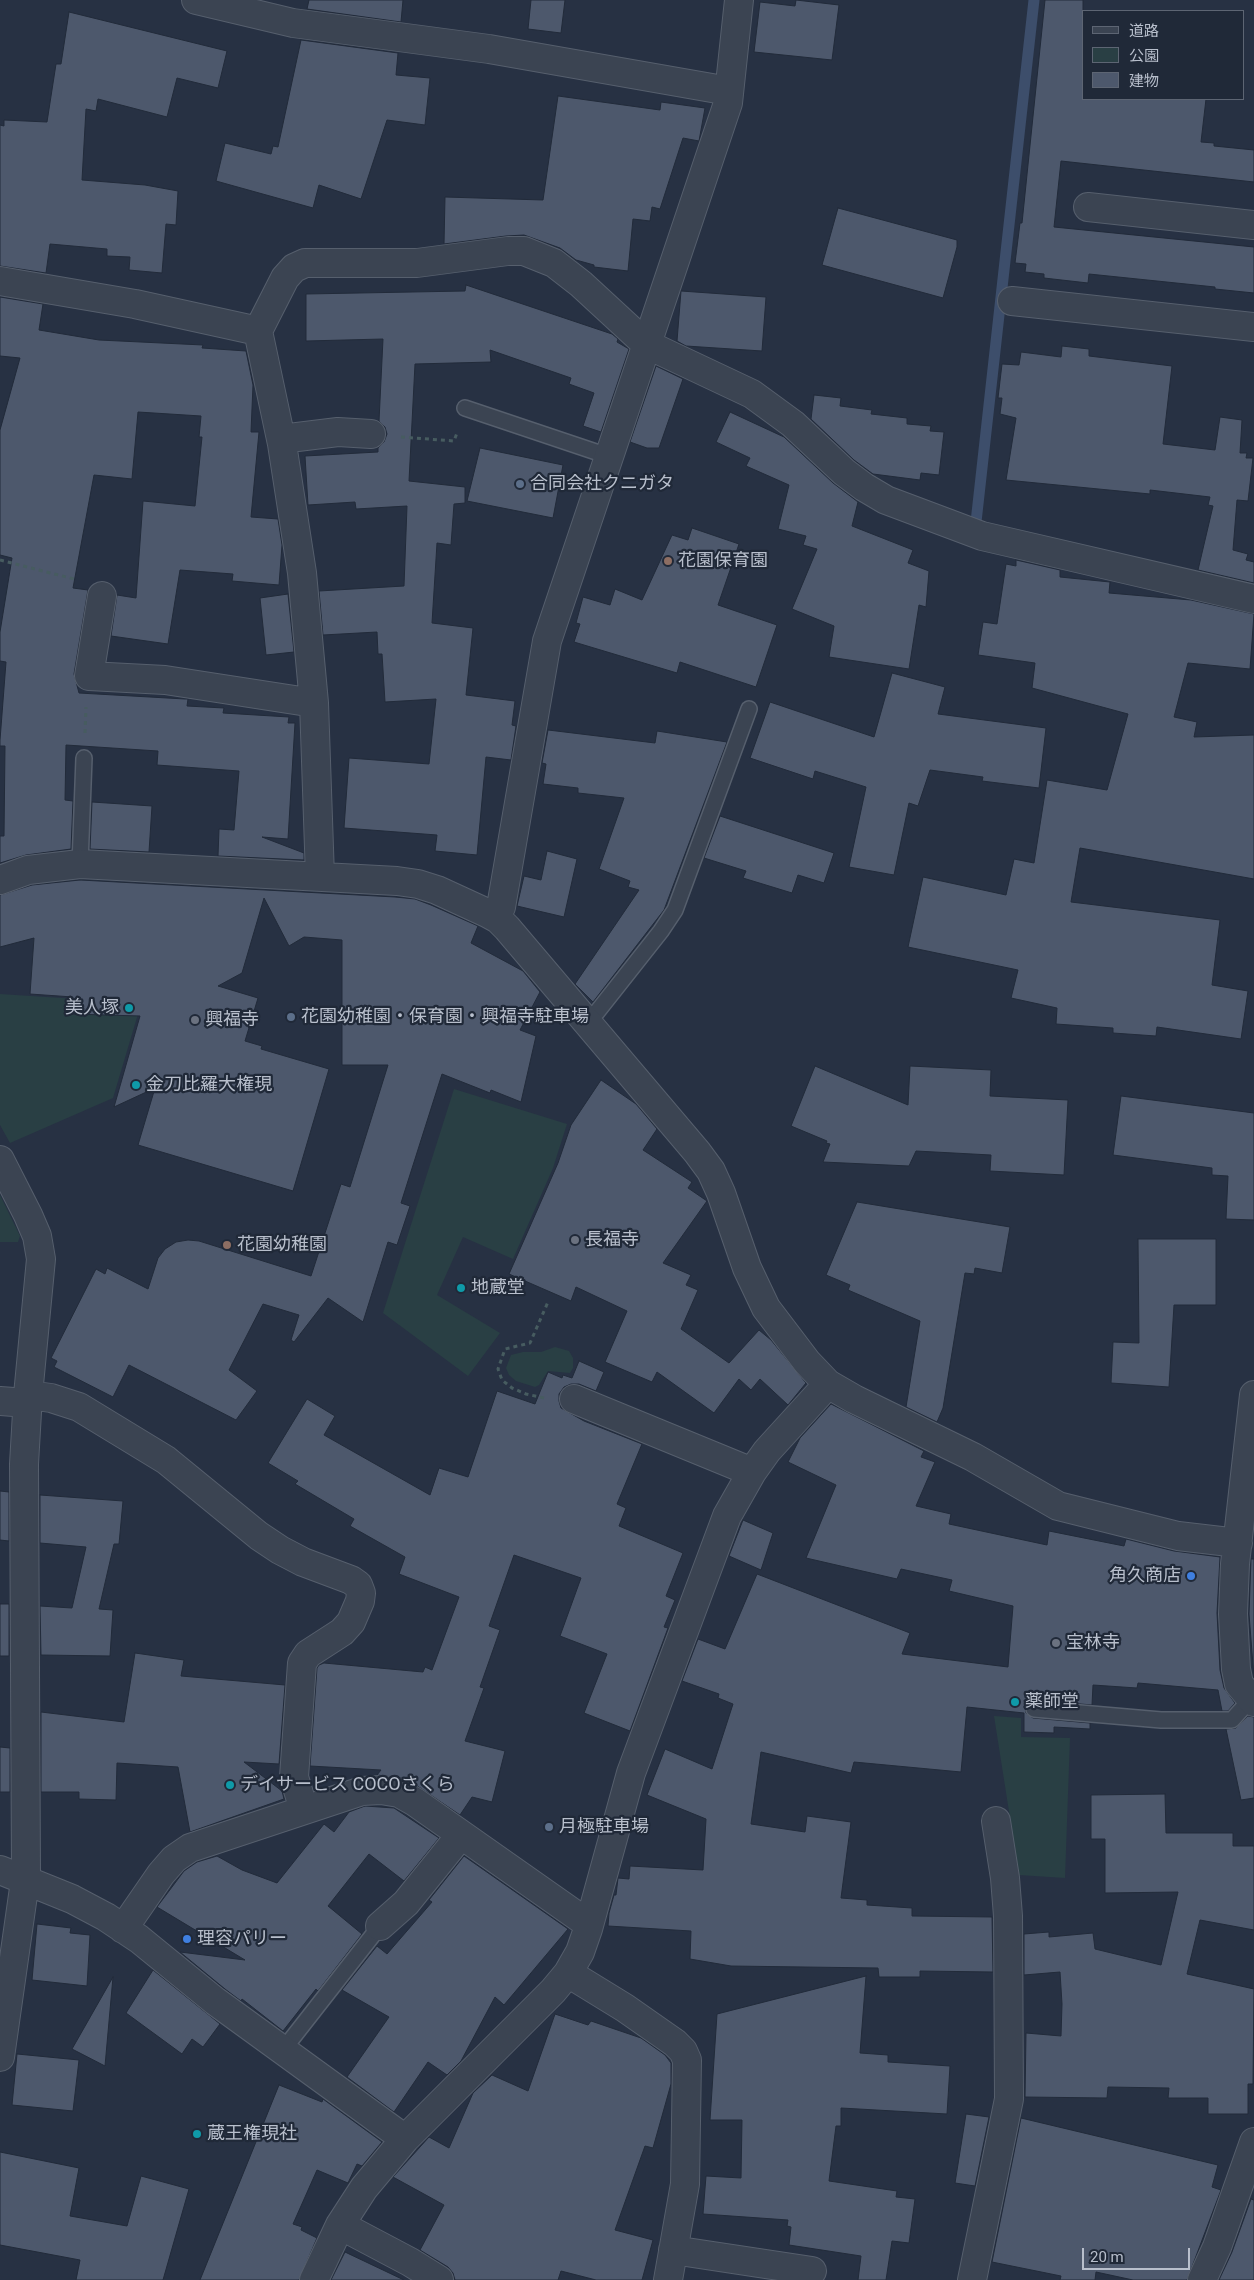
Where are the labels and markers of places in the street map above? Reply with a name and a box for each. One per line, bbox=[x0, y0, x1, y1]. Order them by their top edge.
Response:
place label: 合同会社クニガタ bbox=[530, 473, 674, 495]
marker: 合同会社クニガタ bbox=[514, 478, 526, 490]
place label: 花園保育園 bbox=[678, 550, 768, 572]
marker: 花園保育園 bbox=[662, 555, 674, 567]
place label: 美人塚 bbox=[65, 997, 119, 1019]
marker: 美人塚 bbox=[123, 1002, 135, 1014]
place label: 花園幼稚園・保育園・興福寺駐車場 bbox=[301, 1006, 589, 1028]
place label: 興福寺 bbox=[205, 1009, 259, 1031]
marker: 花園幼稚園・保育園・興福寺駐車場 bbox=[285, 1011, 297, 1023]
marker: 興福寺 bbox=[189, 1014, 201, 1026]
place label: 金刀比羅大権現 bbox=[146, 1074, 272, 1096]
marker: 金刀比羅大権現 bbox=[130, 1079, 142, 1091]
place label: 長福寺 bbox=[585, 1229, 639, 1251]
place label: 花園幼稚園 bbox=[237, 1234, 327, 1256]
marker: 長福寺 bbox=[569, 1234, 581, 1246]
marker: 花園幼稚園 bbox=[221, 1239, 233, 1251]
place label: 地蔵堂 bbox=[471, 1277, 525, 1299]
marker: 地蔵堂 bbox=[455, 1282, 467, 1294]
place label: 角久商店 bbox=[1109, 1565, 1181, 1587]
marker: 角久商店 bbox=[1185, 1570, 1197, 1582]
place label: 宝林寺 bbox=[1066, 1632, 1120, 1654]
marker: 宝林寺 bbox=[1050, 1637, 1062, 1649]
place label: 薬師堂 bbox=[1025, 1691, 1079, 1713]
marker: 薬師堂 bbox=[1009, 1696, 1021, 1708]
place label: デイサービス COCOさくら bbox=[240, 1774, 455, 1796]
marker: デイサービス COCOさくら bbox=[224, 1779, 236, 1791]
place label: 月極駐車場 bbox=[559, 1816, 649, 1838]
marker: 月極駐車場 bbox=[543, 1821, 555, 1833]
place label: 理容パリー bbox=[197, 1928, 287, 1950]
marker: 理容パリー bbox=[181, 1933, 193, 1945]
place label: 蔵王権現社 bbox=[207, 2123, 297, 2145]
marker: 蔵王権現社 bbox=[191, 2128, 203, 2140]

